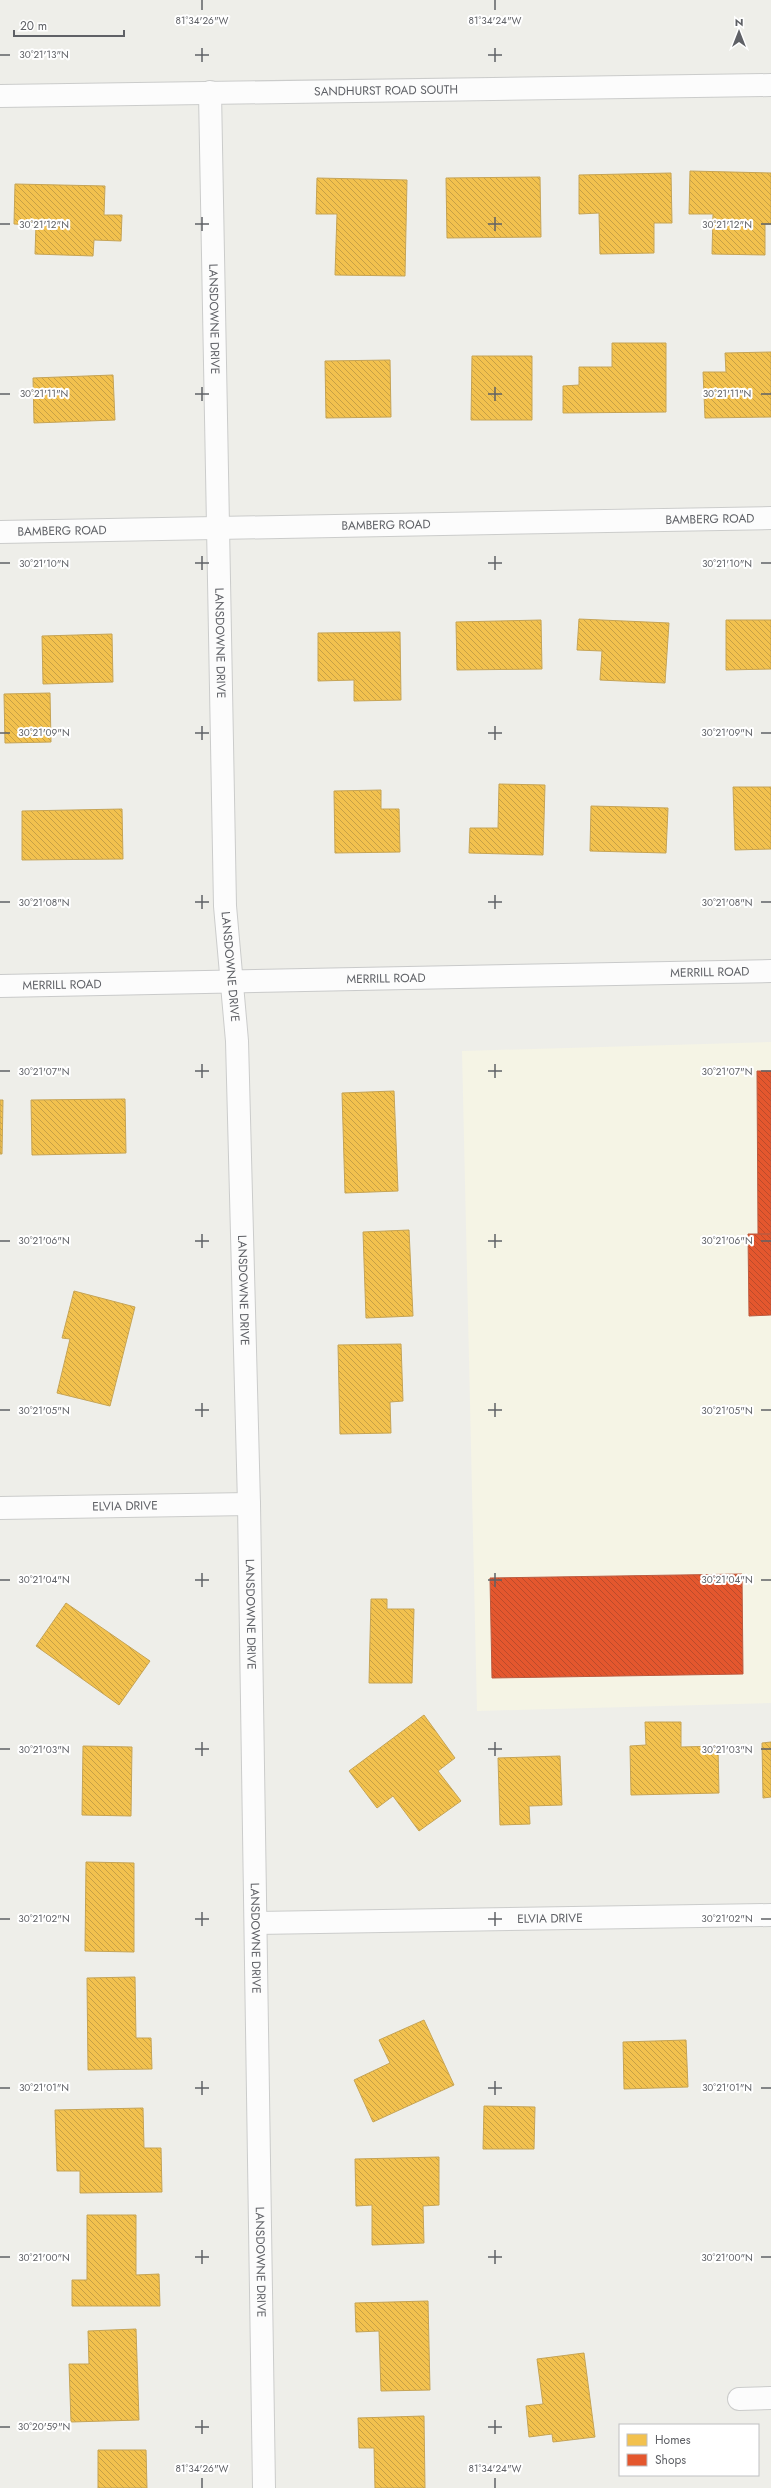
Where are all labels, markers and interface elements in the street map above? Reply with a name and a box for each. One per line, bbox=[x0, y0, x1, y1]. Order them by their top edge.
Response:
scale bar bbox=[14, 12, 124, 38]
north arrow bbox=[719, 12, 759, 52]
text: 81°34'26"W bbox=[176, 13, 229, 28]
text: 81°34'24"W bbox=[469, 13, 522, 28]
text: N bbox=[735, 14, 743, 30]
text: 20 m bbox=[20, 17, 47, 35]
text: 30°21'13"N bbox=[19, 47, 69, 62]
street label: SANDHURST ROAD SOUTH bbox=[314, 80, 458, 101]
text: 30°21'12"N bbox=[19, 217, 69, 232]
text: 30°21'12"N bbox=[702, 217, 752, 232]
street label: LANSDOWNE DRIVE bbox=[204, 263, 224, 374]
text: 30°21'11"N bbox=[20, 386, 68, 401]
text: 30°21'11"N bbox=[703, 386, 751, 401]
street label: BAMBERG ROAD bbox=[665, 509, 755, 529]
street label: BAMBERG ROAD bbox=[341, 515, 431, 535]
street label: BAMBERG ROAD bbox=[17, 521, 107, 541]
text: 30°21'10"N bbox=[19, 556, 69, 571]
text: 30°21'10"N bbox=[702, 556, 752, 571]
street label: LANSDOWNE DRIVE bbox=[210, 587, 230, 698]
text: 30°21'09"N bbox=[18, 725, 70, 740]
text: 30°21'09"N bbox=[701, 725, 753, 740]
text: 30°21'08"N bbox=[18, 895, 70, 910]
text: 30°21'08"N bbox=[701, 895, 753, 910]
street label: LANSDOWNE DRIVE bbox=[217, 911, 244, 1023]
street label: MERRILL ROAD bbox=[670, 962, 750, 982]
street label: MERRILL ROAD bbox=[346, 969, 426, 988]
street label: MERRILL ROAD bbox=[22, 975, 102, 995]
text: 30°21'07"N bbox=[19, 1064, 69, 1079]
text: 30°21'07"N bbox=[702, 1064, 752, 1079]
text: 30°21'06"N bbox=[18, 1233, 70, 1248]
text: 30°21'06"N bbox=[701, 1233, 753, 1248]
street label: LANSDOWNE DRIVE bbox=[233, 1235, 254, 1346]
text: 30°21'05"N bbox=[18, 1403, 70, 1418]
text: 30°21'05"N bbox=[701, 1403, 753, 1418]
street label: ELVIA DRIVE bbox=[92, 1496, 158, 1516]
street label: LANSDOWNE DRIVE bbox=[241, 1559, 261, 1670]
text: 30°21'04"N bbox=[18, 1572, 70, 1587]
text: 30°21'04"N bbox=[701, 1572, 753, 1587]
text: 30°21'03"N bbox=[18, 1742, 70, 1757]
text: 30°21'03"N bbox=[701, 1742, 753, 1757]
street label: LANSDOWNE DRIVE bbox=[246, 1883, 265, 1994]
street label: ELVIA DRIVE bbox=[517, 1909, 583, 1928]
text: 30°21'02"N bbox=[18, 1911, 70, 1926]
text: 30°21'02"N bbox=[701, 1911, 753, 1926]
text: 30°21'01"N bbox=[19, 2080, 69, 2095]
text: 30°21'01"N bbox=[702, 2080, 752, 2095]
street label: LANSDOWNE DRIVE bbox=[251, 2207, 270, 2318]
text: 30°21'00"N bbox=[18, 2250, 70, 2265]
text: 30°21'00"N bbox=[701, 2250, 753, 2265]
text: 30°20'59"N bbox=[18, 2419, 70, 2434]
legend bbox=[619, 2424, 759, 2476]
text: Homes bbox=[655, 2431, 691, 2449]
text: Shops bbox=[655, 2451, 686, 2469]
text: 81°34'26"W bbox=[176, 2461, 229, 2476]
text: 81°34'24"W bbox=[469, 2461, 522, 2476]

